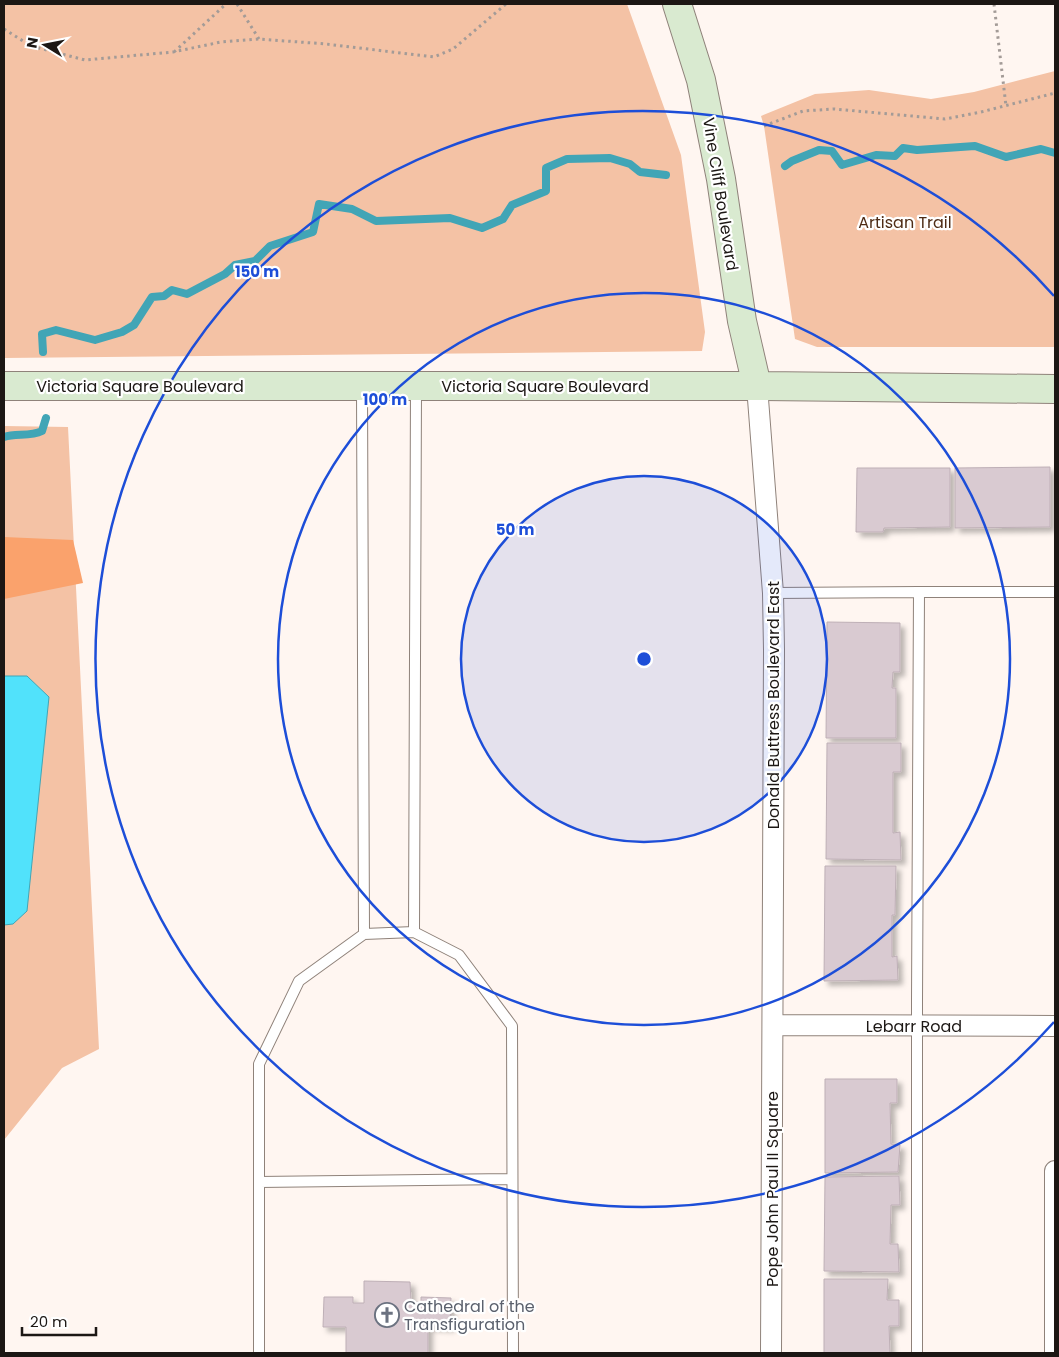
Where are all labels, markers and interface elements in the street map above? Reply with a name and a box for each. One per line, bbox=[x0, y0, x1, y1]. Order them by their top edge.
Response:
north arrow bbox=[20, 20, 70, 70]
text: N bbox=[21, 36, 43, 50]
street label: Vine Cliff Boulevard bbox=[697, 116, 744, 272]
park label: Artisan Trail bbox=[858, 211, 952, 234]
text: 150 m bbox=[235, 261, 279, 282]
street label: Victoria Square Boulevard bbox=[36, 375, 244, 398]
street label: Victoria Square Boulevard bbox=[441, 375, 649, 398]
text: 100 m bbox=[363, 389, 407, 410]
text: 50 m bbox=[496, 519, 534, 540]
street label: Donald Buttress Boulevard East bbox=[762, 581, 785, 829]
centre of rings bbox=[635, 650, 653, 668]
street label: Lebarr Road bbox=[866, 1015, 962, 1038]
street label: Pope John Paul II Square bbox=[761, 1091, 784, 1287]
place label: Cathedral of the Transfiguration bbox=[404, 1295, 535, 1336]
church icon: Cathedral of the Transfiguration bbox=[374, 1302, 400, 1328]
scale bar bbox=[22, 1304, 96, 1336]
text: 20 m bbox=[30, 1311, 68, 1332]

